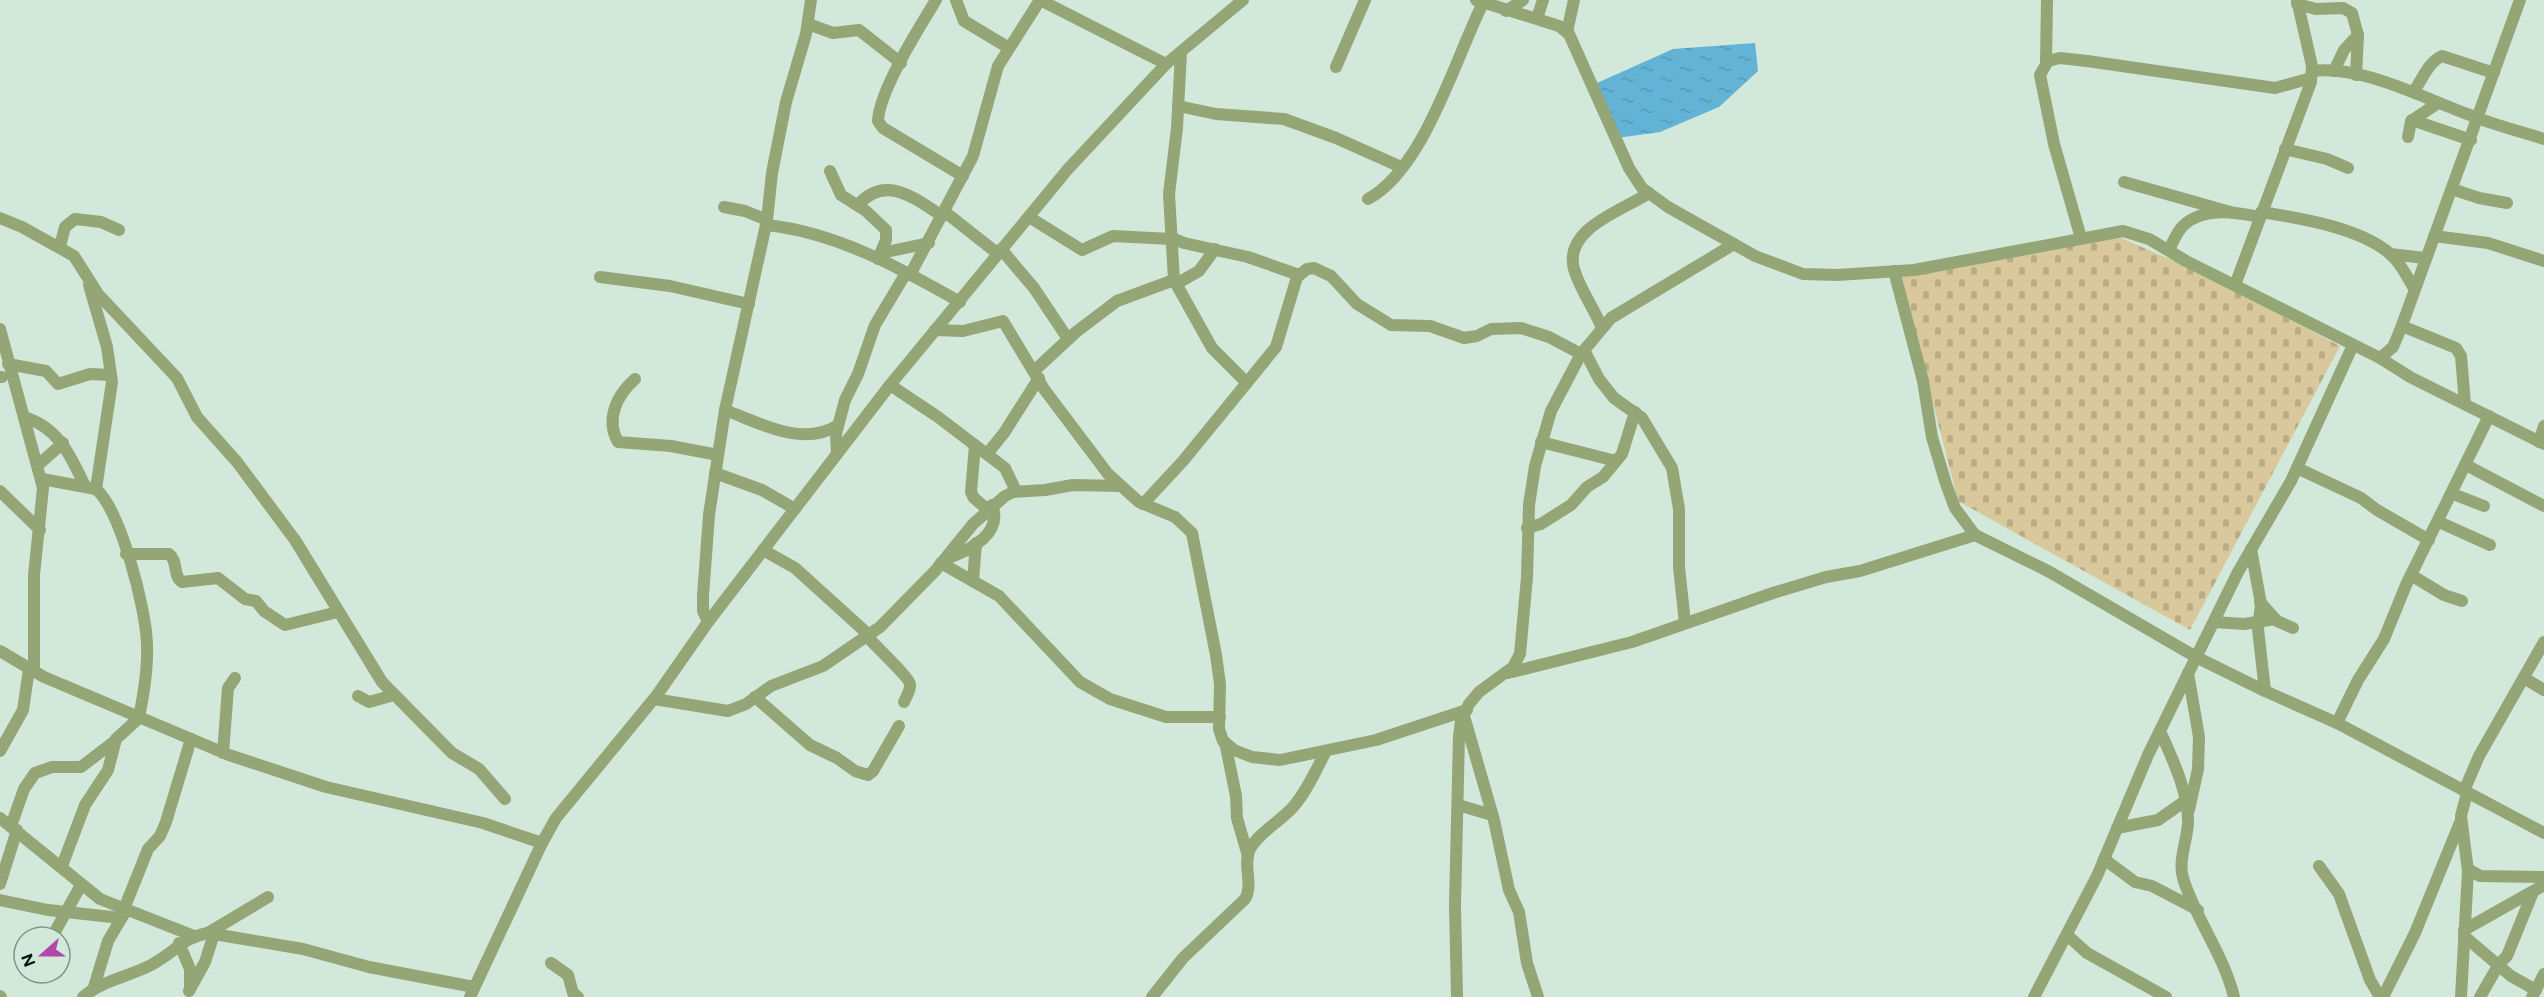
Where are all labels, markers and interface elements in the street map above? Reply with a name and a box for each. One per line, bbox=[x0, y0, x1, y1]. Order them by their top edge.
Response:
north arrow bbox=[12, 925, 72, 985]
text: N bbox=[17, 951, 40, 969]

